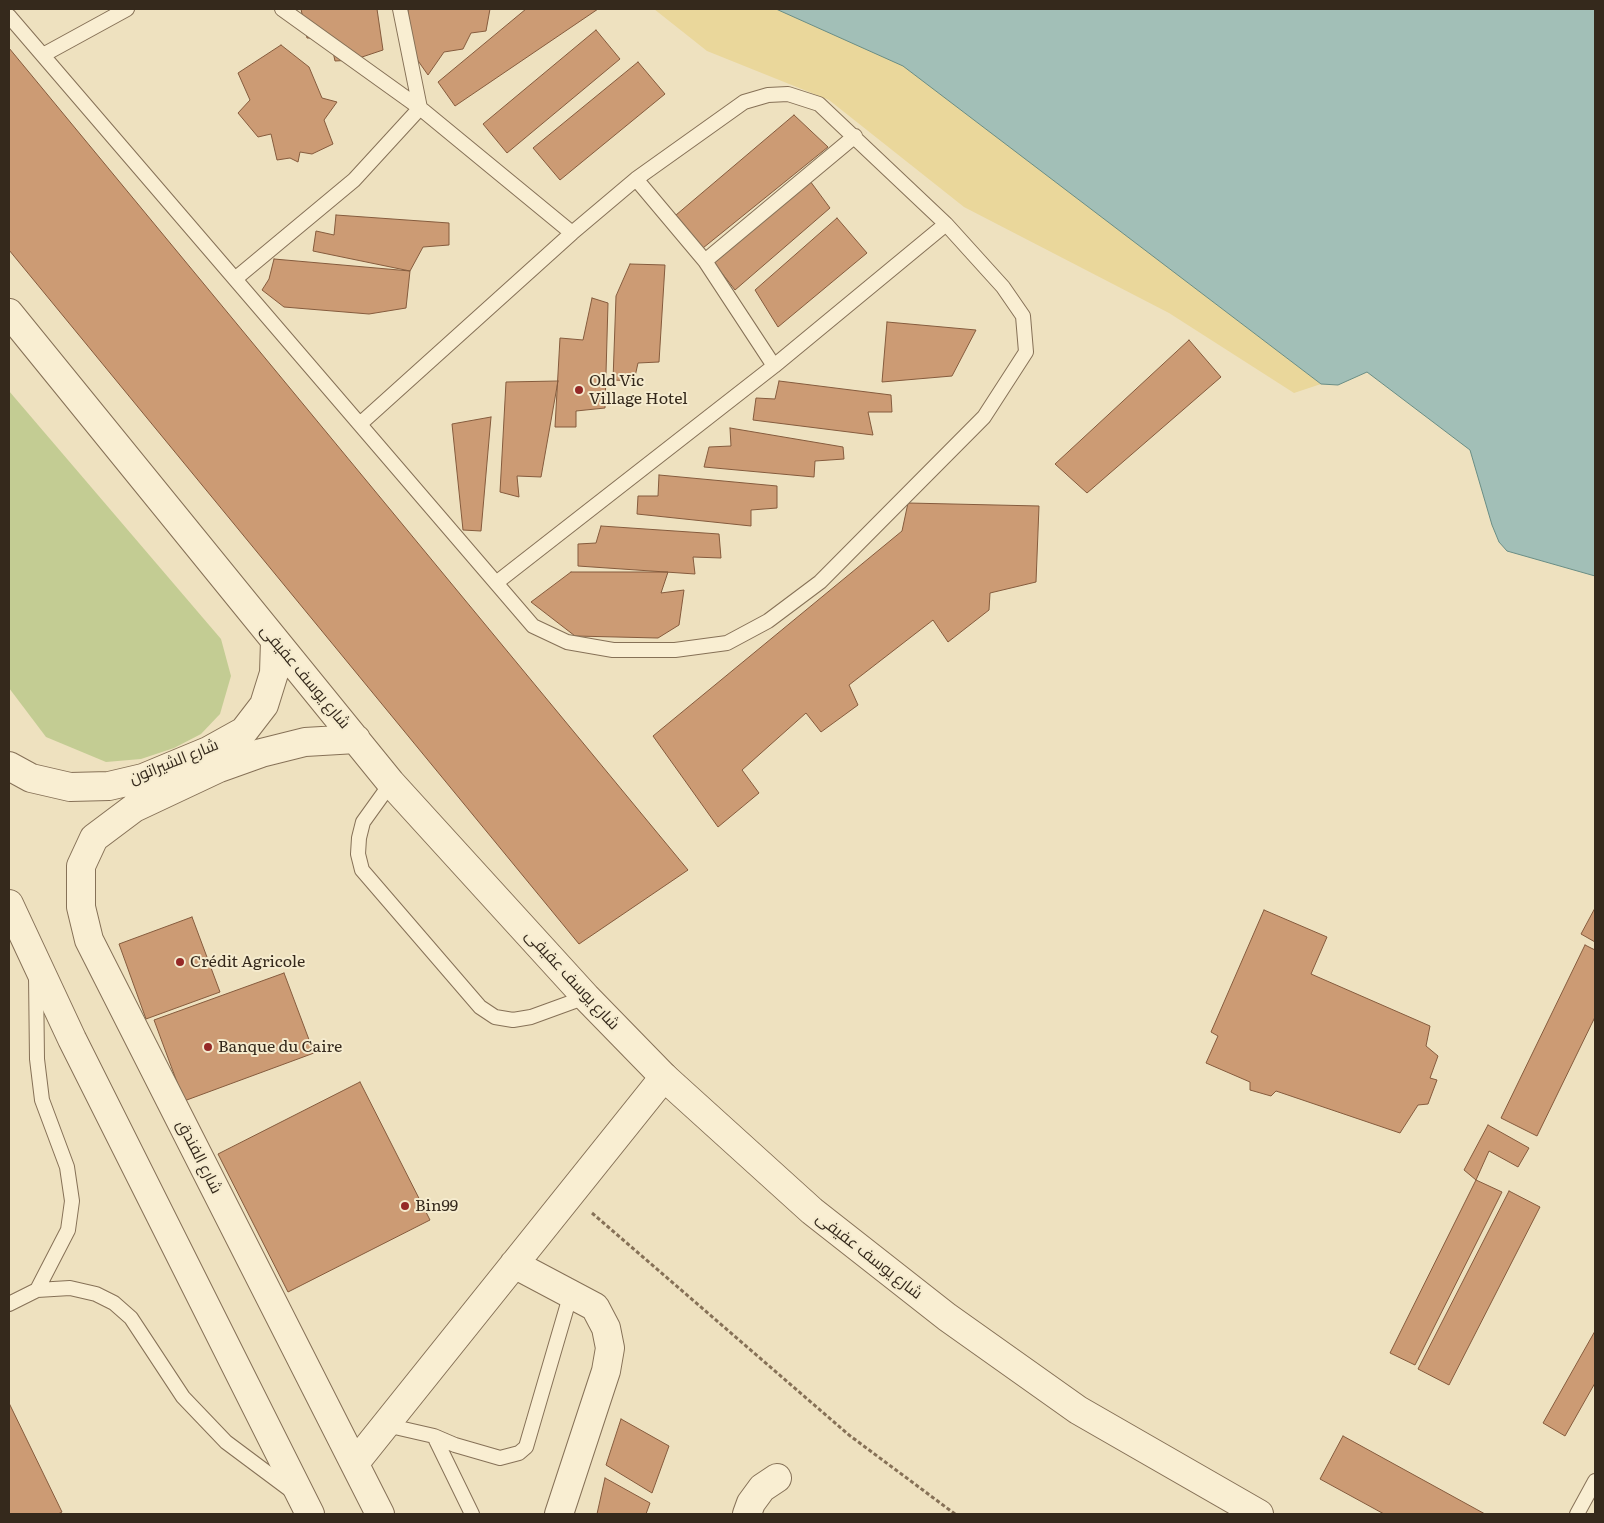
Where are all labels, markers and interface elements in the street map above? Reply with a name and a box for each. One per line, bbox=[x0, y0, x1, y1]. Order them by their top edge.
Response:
place label: Old Vic Village Hotel bbox=[589, 371, 688, 409]
marker: Old Vic Village Hotel bbox=[573, 384, 585, 396]
street label: شارع يوسف عفيفى bbox=[256, 621, 354, 733]
street label: شارع الشيراتون bbox=[127, 735, 221, 789]
street label: شارع يوسف عفيفى bbox=[521, 926, 623, 1034]
place label: Crédit Agricole bbox=[190, 952, 305, 972]
marker: Crédit Agricole bbox=[174, 956, 186, 968]
place label: Banque du Caire bbox=[218, 1037, 342, 1057]
marker: Banque du Caire bbox=[202, 1041, 214, 1053]
street label: شارع الفندق bbox=[172, 1117, 226, 1197]
place label: Bin99 bbox=[415, 1196, 458, 1216]
marker: Bin99 bbox=[399, 1200, 411, 1212]
street label: شارع يوسف عفيفى bbox=[812, 1208, 926, 1304]

